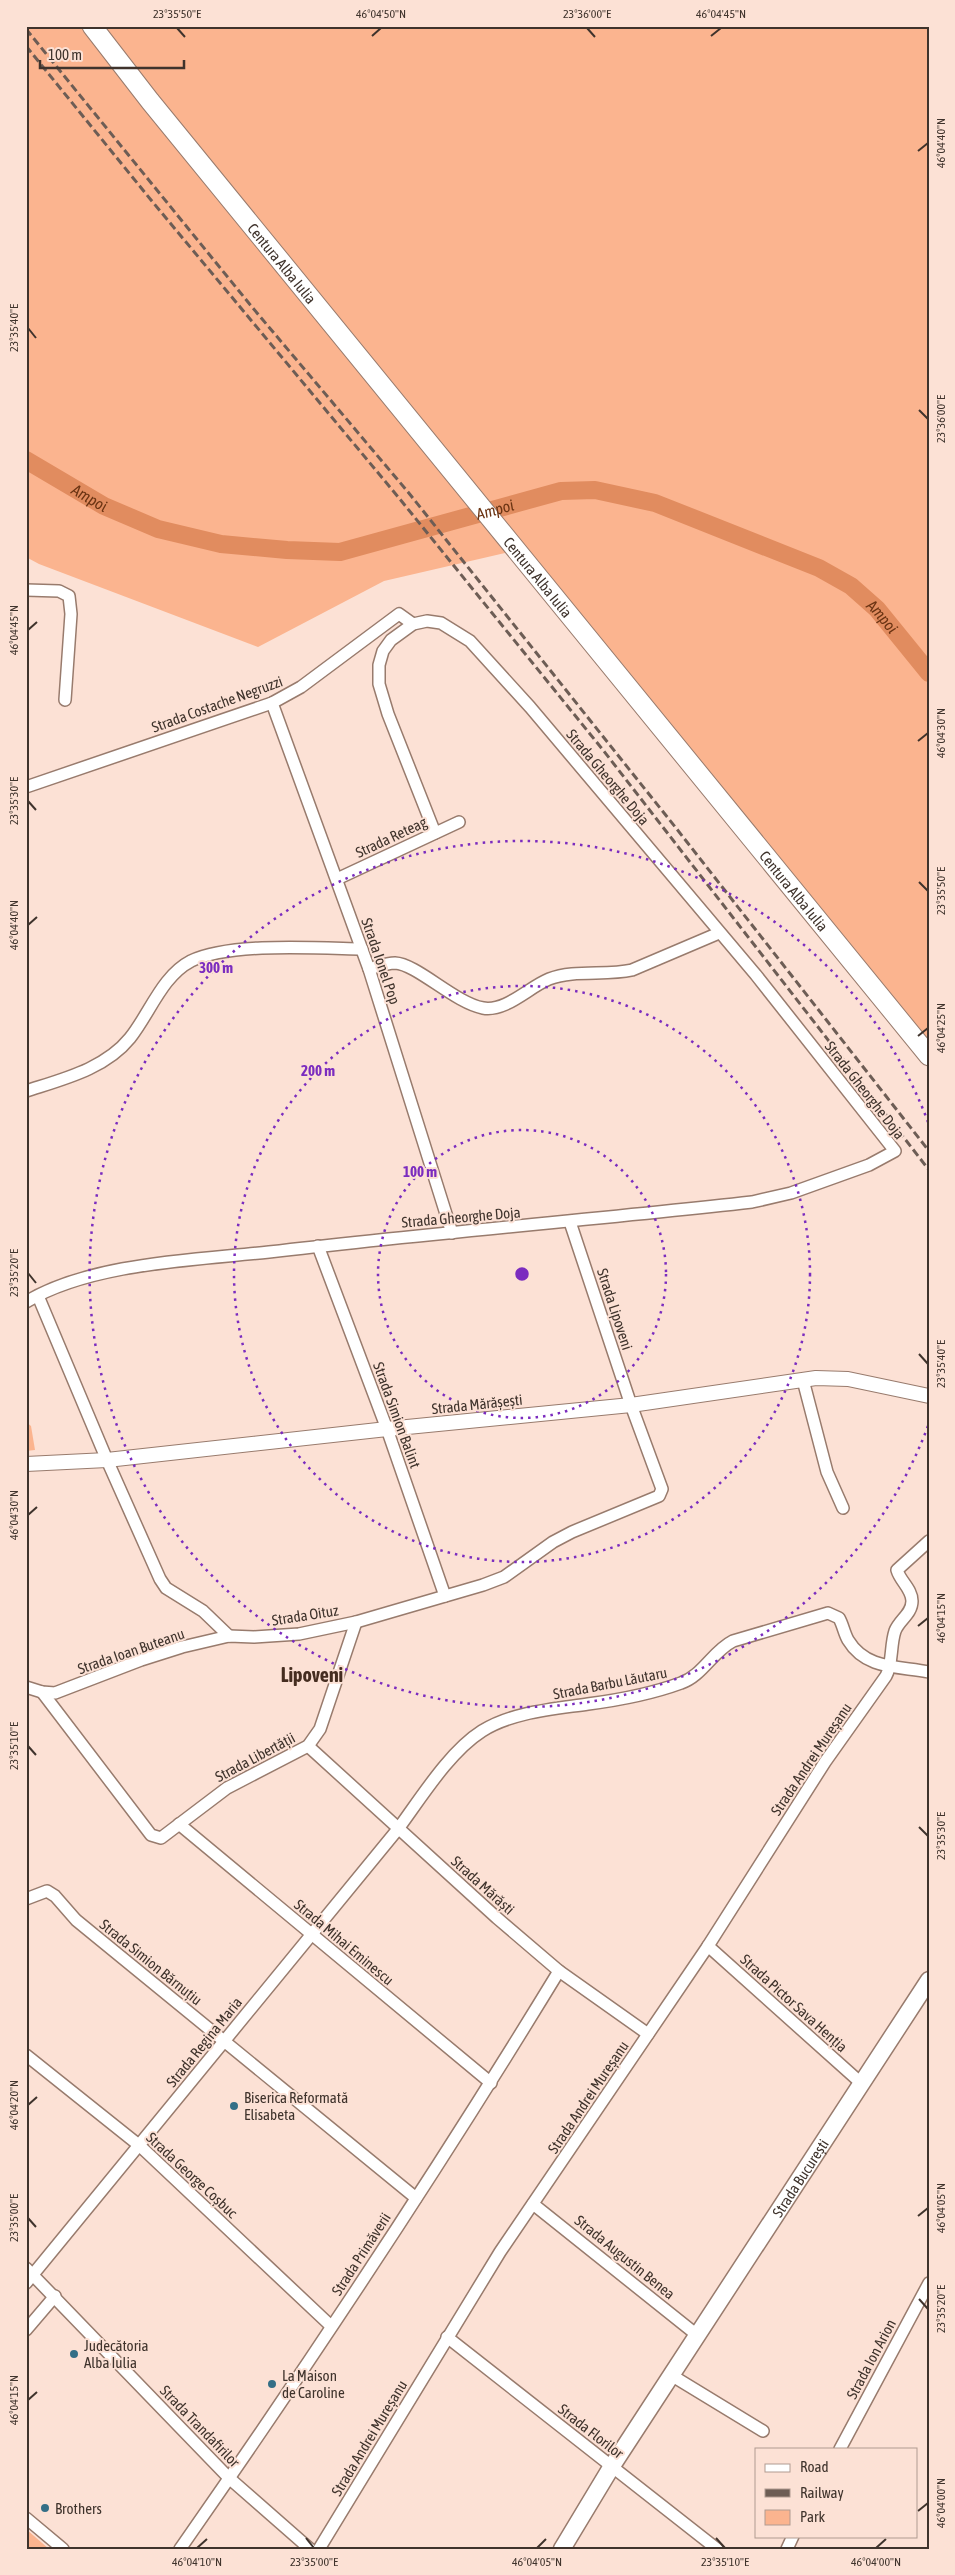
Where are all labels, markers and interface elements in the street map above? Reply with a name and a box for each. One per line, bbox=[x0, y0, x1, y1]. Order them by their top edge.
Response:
text: 23°35'50"E bbox=[153, 7, 201, 21]
text: 46°04'50"N bbox=[356, 7, 406, 21]
text: 23°36'00"E bbox=[563, 7, 611, 21]
text: 46°04'45"N bbox=[696, 7, 746, 21]
scale bar bbox=[40, 38, 184, 70]
text: 100 m bbox=[48, 46, 82, 63]
text: 46°04'40"N bbox=[934, 118, 948, 168]
street label: Centura Alba Iulia bbox=[244, 220, 320, 307]
text: 23°35'40"E bbox=[7, 304, 21, 352]
text: 23°36'00"E bbox=[934, 395, 948, 443]
water label: Ampoi bbox=[68, 480, 110, 515]
water label: Ampoi bbox=[473, 495, 516, 523]
street label: Centura Alba Iulia bbox=[500, 533, 576, 621]
water label: Ampoi bbox=[863, 595, 902, 637]
text: 46°04'45"N bbox=[7, 605, 21, 655]
street label: Strada Costache Negruzzi bbox=[149, 672, 285, 736]
text: 46°04'30"N bbox=[934, 708, 948, 758]
street label: Strada Gheorghe Doja bbox=[563, 726, 653, 828]
text: 23°35'30"E bbox=[7, 777, 21, 825]
street label: Strada Reteag bbox=[353, 813, 430, 861]
street label: Centura Alba Iulia bbox=[756, 847, 832, 934]
text: 23°35'50"E bbox=[934, 867, 948, 915]
text: 46°04'40"N bbox=[7, 900, 21, 950]
street label: Strada Ionel Pop bbox=[358, 916, 404, 1006]
text: 300 m bbox=[199, 959, 233, 976]
text: 46°04'25"N bbox=[934, 1003, 948, 1053]
street label: Strada Gheorghe Doja bbox=[822, 1038, 908, 1142]
text: 200 m bbox=[301, 1062, 335, 1079]
text: 100 m bbox=[403, 1163, 437, 1180]
street label: Strada Gheorghe Doja bbox=[401, 1203, 521, 1231]
text: 23°35'20"E bbox=[7, 1249, 21, 1297]
centre of rings bbox=[513, 1265, 531, 1283]
street label: Strada Lipoveni bbox=[594, 1266, 636, 1352]
text: 23°35'40"E bbox=[934, 1340, 948, 1388]
street label: Strada Simion Balint bbox=[370, 1360, 424, 1470]
street label: Strada Mărășești bbox=[431, 1391, 523, 1417]
text: 46°04'30"N bbox=[7, 1490, 21, 1540]
text: 46°04'15"N bbox=[934, 1593, 948, 1643]
street label: Strada Oituz bbox=[271, 1601, 340, 1629]
street label: Strada Ioan Buteanu bbox=[75, 1625, 187, 1677]
district label: Lipoveni bbox=[281, 1663, 343, 1686]
street label: Strada Barbu Lăutaru bbox=[552, 1664, 668, 1702]
street label: Strada Andrei Mureșanu bbox=[767, 1700, 855, 1818]
text: 23°35'10"E bbox=[7, 1722, 21, 1770]
street label: Strada Libertății bbox=[212, 1729, 298, 1785]
text: 23°35'30"E bbox=[934, 1812, 948, 1860]
street label: Strada Mărăști bbox=[448, 1852, 518, 1918]
street label: Strada Mihai Eminescu bbox=[291, 1896, 397, 1988]
street label: Strada Simion Bărnuțiu bbox=[97, 1916, 205, 2008]
street label: Strada Pictor Sava Henția bbox=[737, 1951, 851, 2055]
street label: Strada Regina Maria bbox=[163, 1994, 245, 2090]
street label: Strada Andrei Mureșanu bbox=[544, 2038, 632, 2156]
text: 46°04'20"N bbox=[7, 2080, 21, 2130]
place label: Biserica Reformată Elisabeta bbox=[244, 2089, 348, 2123]
marker: Biserica Reformată Elisabeta bbox=[228, 2100, 240, 2112]
street label: Strada George Coșbuc bbox=[143, 2129, 241, 2222]
street label: Strada București bbox=[768, 2136, 832, 2220]
text: 46°04'05"N bbox=[934, 2183, 948, 2233]
text: 23°35'00"E bbox=[7, 2194, 21, 2242]
street label: Strada Primăverii bbox=[328, 2210, 394, 2298]
street label: Strada Augustin Benea bbox=[572, 2212, 678, 2302]
text: 23°35'20"E bbox=[934, 2285, 948, 2333]
street label: Strada Ion Arion bbox=[843, 2316, 899, 2402]
place label: Judecătoria Alba Iulia bbox=[84, 2337, 149, 2371]
marker: Judecătoria Alba Iulia bbox=[68, 2348, 80, 2360]
place label: La Maison de Caroline bbox=[282, 2367, 345, 2401]
text: 46°04'15"N bbox=[7, 2375, 21, 2425]
street label: Strada Andrei Mureșanu bbox=[328, 2377, 410, 2499]
marker: La Maison de Caroline bbox=[266, 2378, 278, 2390]
street label: Strada Trandafirilor bbox=[157, 2382, 244, 2471]
street label: Strada Florilor bbox=[555, 2400, 627, 2462]
legend bbox=[755, 2448, 918, 2538]
text: Road bbox=[800, 2458, 829, 2475]
text: 46°04'00"N bbox=[934, 2478, 948, 2528]
text: Railway bbox=[800, 2484, 844, 2501]
place label: Brothers bbox=[55, 2500, 102, 2517]
marker: Brothers bbox=[39, 2502, 51, 2514]
text: Park bbox=[800, 2508, 825, 2525]
text: 46°04'10"N bbox=[172, 2555, 222, 2569]
text: 23°35'00"E bbox=[290, 2555, 338, 2569]
text: 46°04'05"N bbox=[512, 2555, 562, 2569]
text: 23°35'10"E bbox=[701, 2555, 749, 2569]
text: 46°04'00"N bbox=[851, 2555, 901, 2569]

